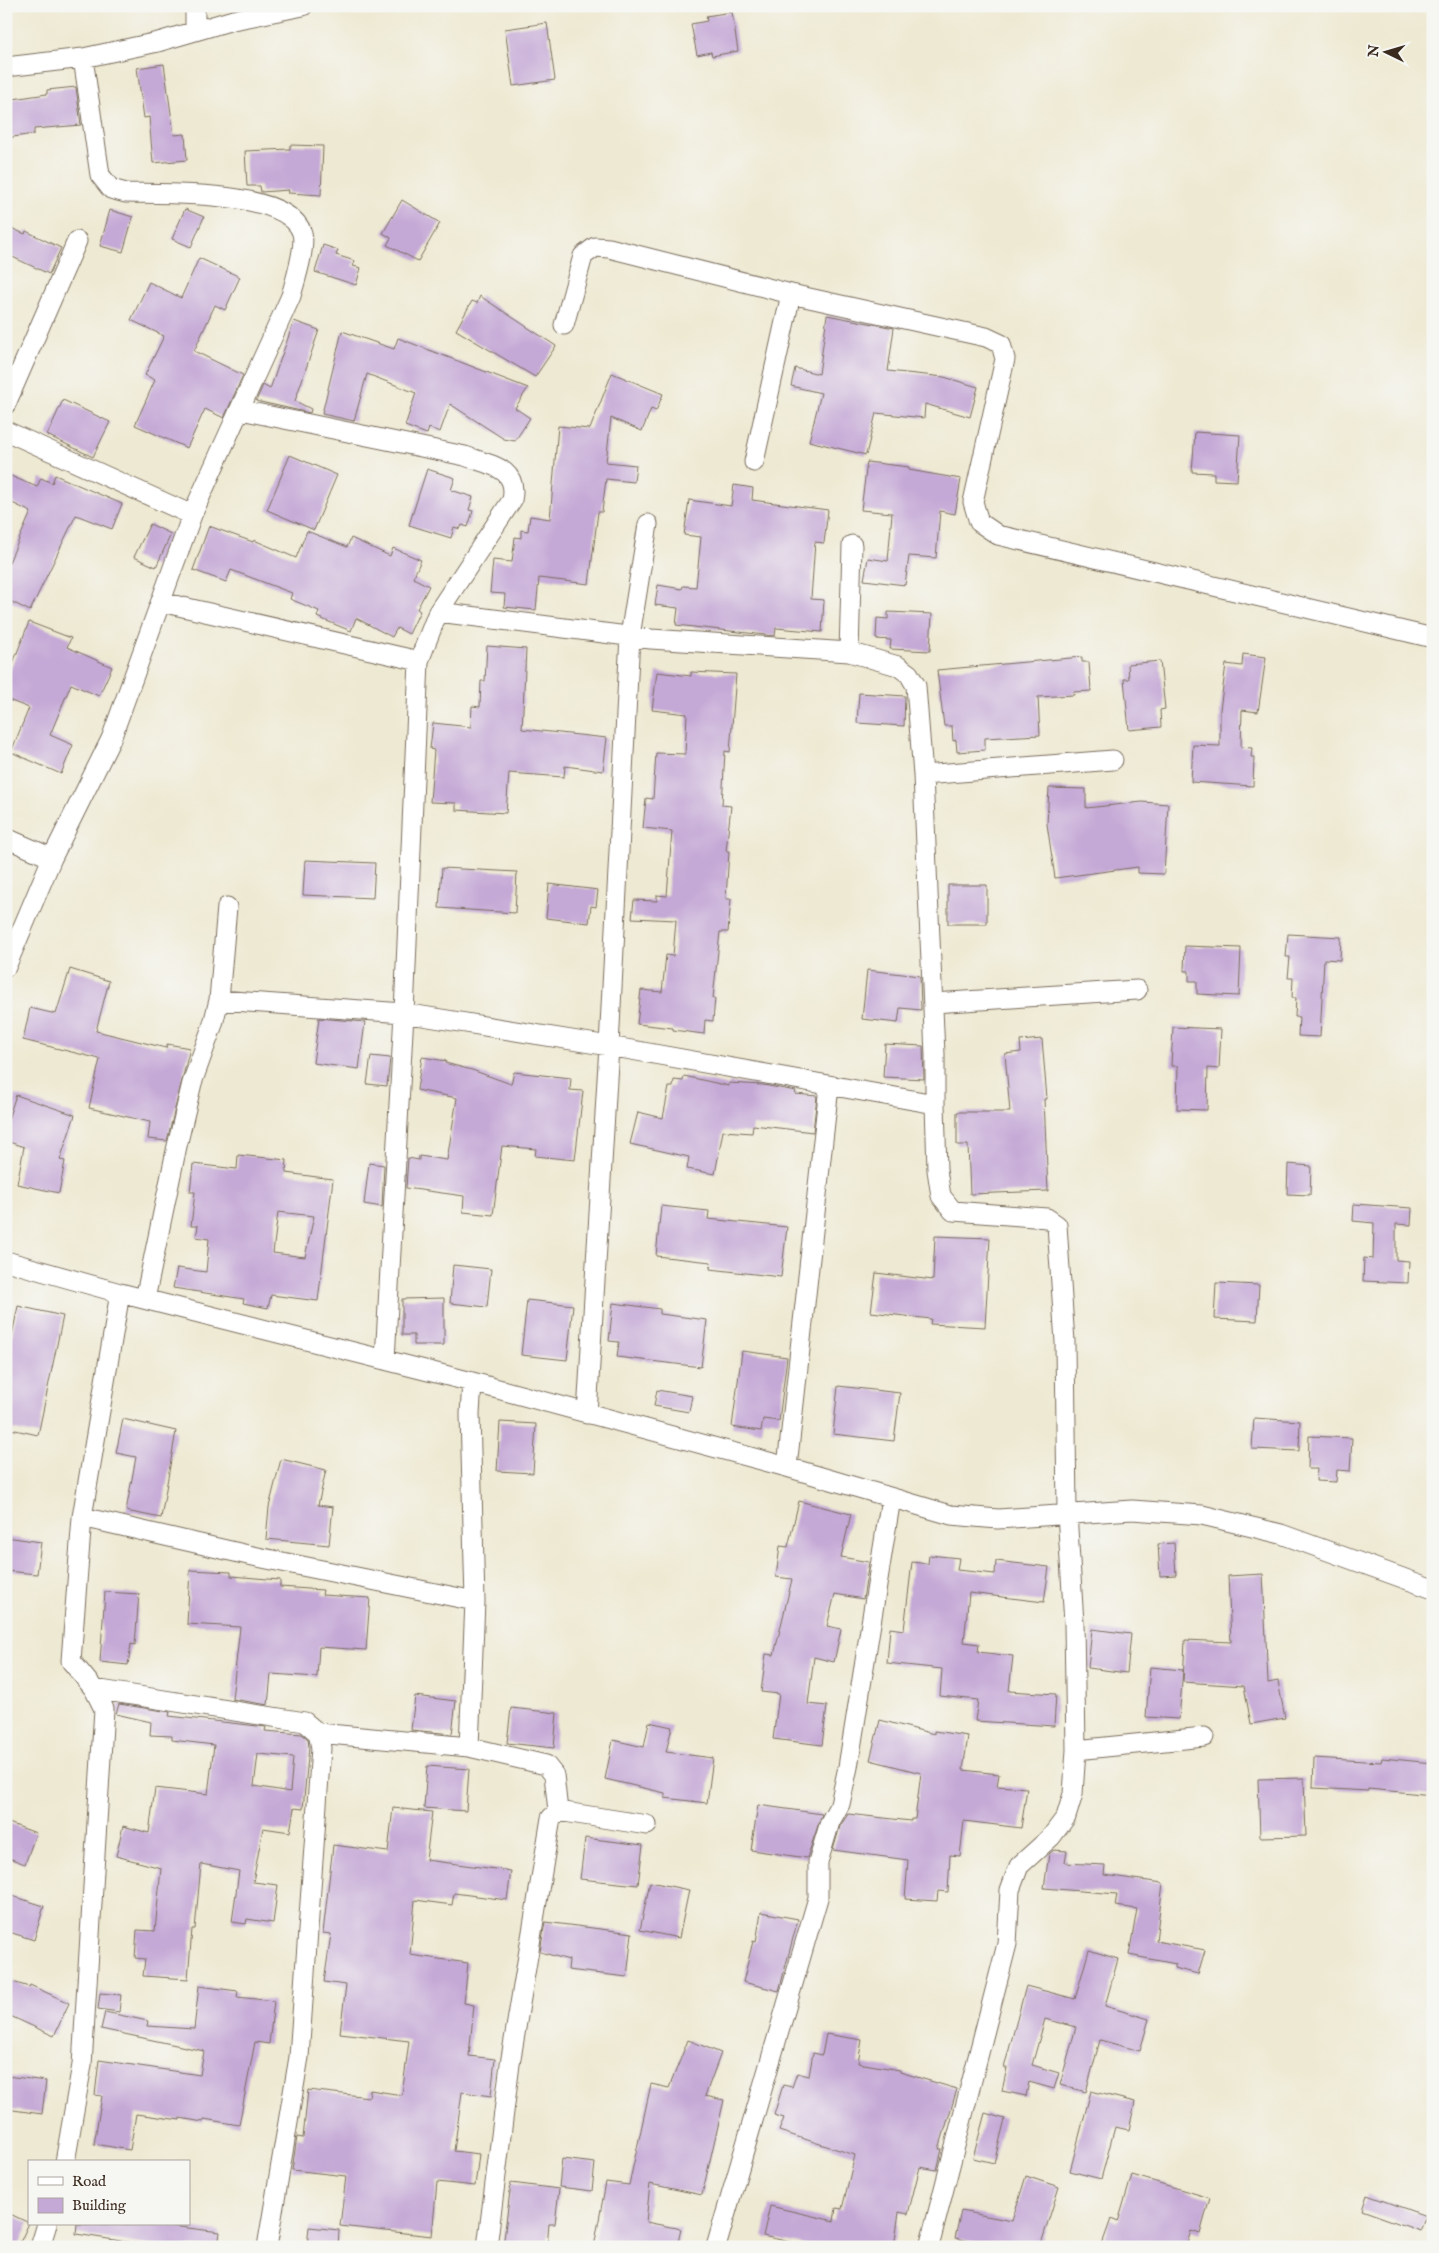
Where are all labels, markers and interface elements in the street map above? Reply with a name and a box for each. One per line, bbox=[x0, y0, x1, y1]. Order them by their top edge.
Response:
north arrow bbox=[1362, 28, 1412, 78]
text: N bbox=[1364, 44, 1384, 59]
legend bbox=[28, 2160, 190, 2226]
text: Road bbox=[72, 2172, 107, 2191]
text: Building bbox=[72, 2196, 127, 2215]

